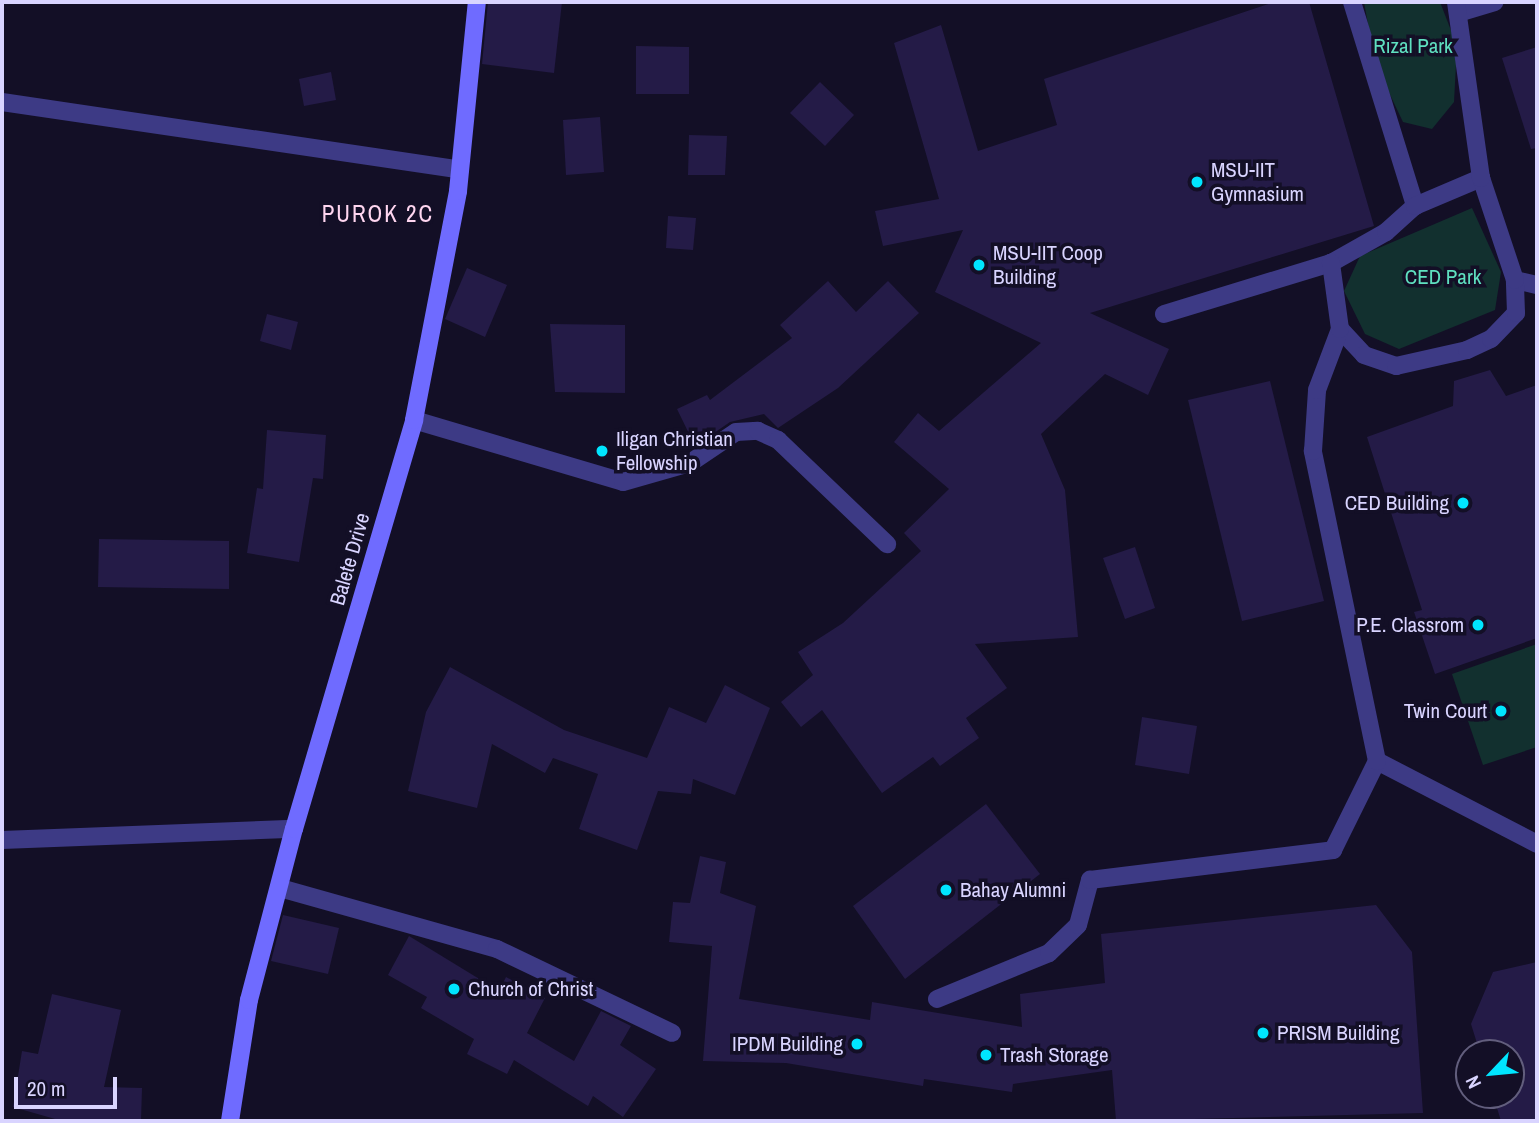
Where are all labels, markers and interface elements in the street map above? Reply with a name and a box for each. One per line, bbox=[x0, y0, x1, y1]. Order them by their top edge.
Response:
park label: Rizal Park bbox=[1373, 33, 1453, 59]
place label: MSU-IIT Gymnasium bbox=[1211, 157, 1304, 207]
marker: MSU-IIT Gymnasium bbox=[1189, 174, 1205, 190]
district label: PUROK 2C bbox=[323, 200, 433, 228]
place label: MSU-IIT Coop Building bbox=[993, 240, 1103, 290]
marker: MSU-IIT Coop Building bbox=[971, 257, 987, 273]
park label: CED Park bbox=[1405, 264, 1481, 290]
place label: Iligan Christian Fellowship bbox=[616, 426, 733, 476]
marker: Iligan Christian Fellowship bbox=[594, 443, 610, 459]
place label: CED Building bbox=[1345, 490, 1449, 516]
marker: CED Building bbox=[1455, 495, 1471, 511]
street label: Balete Drive bbox=[325, 510, 375, 608]
place label: P.E. Classrom bbox=[1356, 612, 1464, 638]
marker: P.E. Classrom bbox=[1470, 617, 1486, 633]
place label: Twin Court bbox=[1404, 698, 1487, 724]
marker: Twin Court bbox=[1493, 703, 1509, 719]
place label: Bahay Alumni bbox=[960, 877, 1067, 903]
marker: Bahay Alumni bbox=[938, 882, 954, 898]
place label: Church of Christ bbox=[468, 976, 593, 1002]
marker: Church of Christ bbox=[446, 981, 462, 997]
place label: PRISM Building bbox=[1277, 1020, 1400, 1046]
marker: PRISM Building bbox=[1255, 1025, 1271, 1041]
place label: IPDM Building bbox=[732, 1031, 843, 1057]
marker: IPDM Building bbox=[849, 1036, 865, 1052]
north arrow bbox=[1455, 1039, 1525, 1109]
place label: Trash Storage bbox=[1000, 1042, 1108, 1068]
marker: Trash Storage bbox=[978, 1047, 994, 1063]
scale bar bbox=[18, 1064, 121, 1108]
text: N bbox=[1459, 1072, 1487, 1093]
text: 20 m bbox=[27, 1074, 65, 1103]

